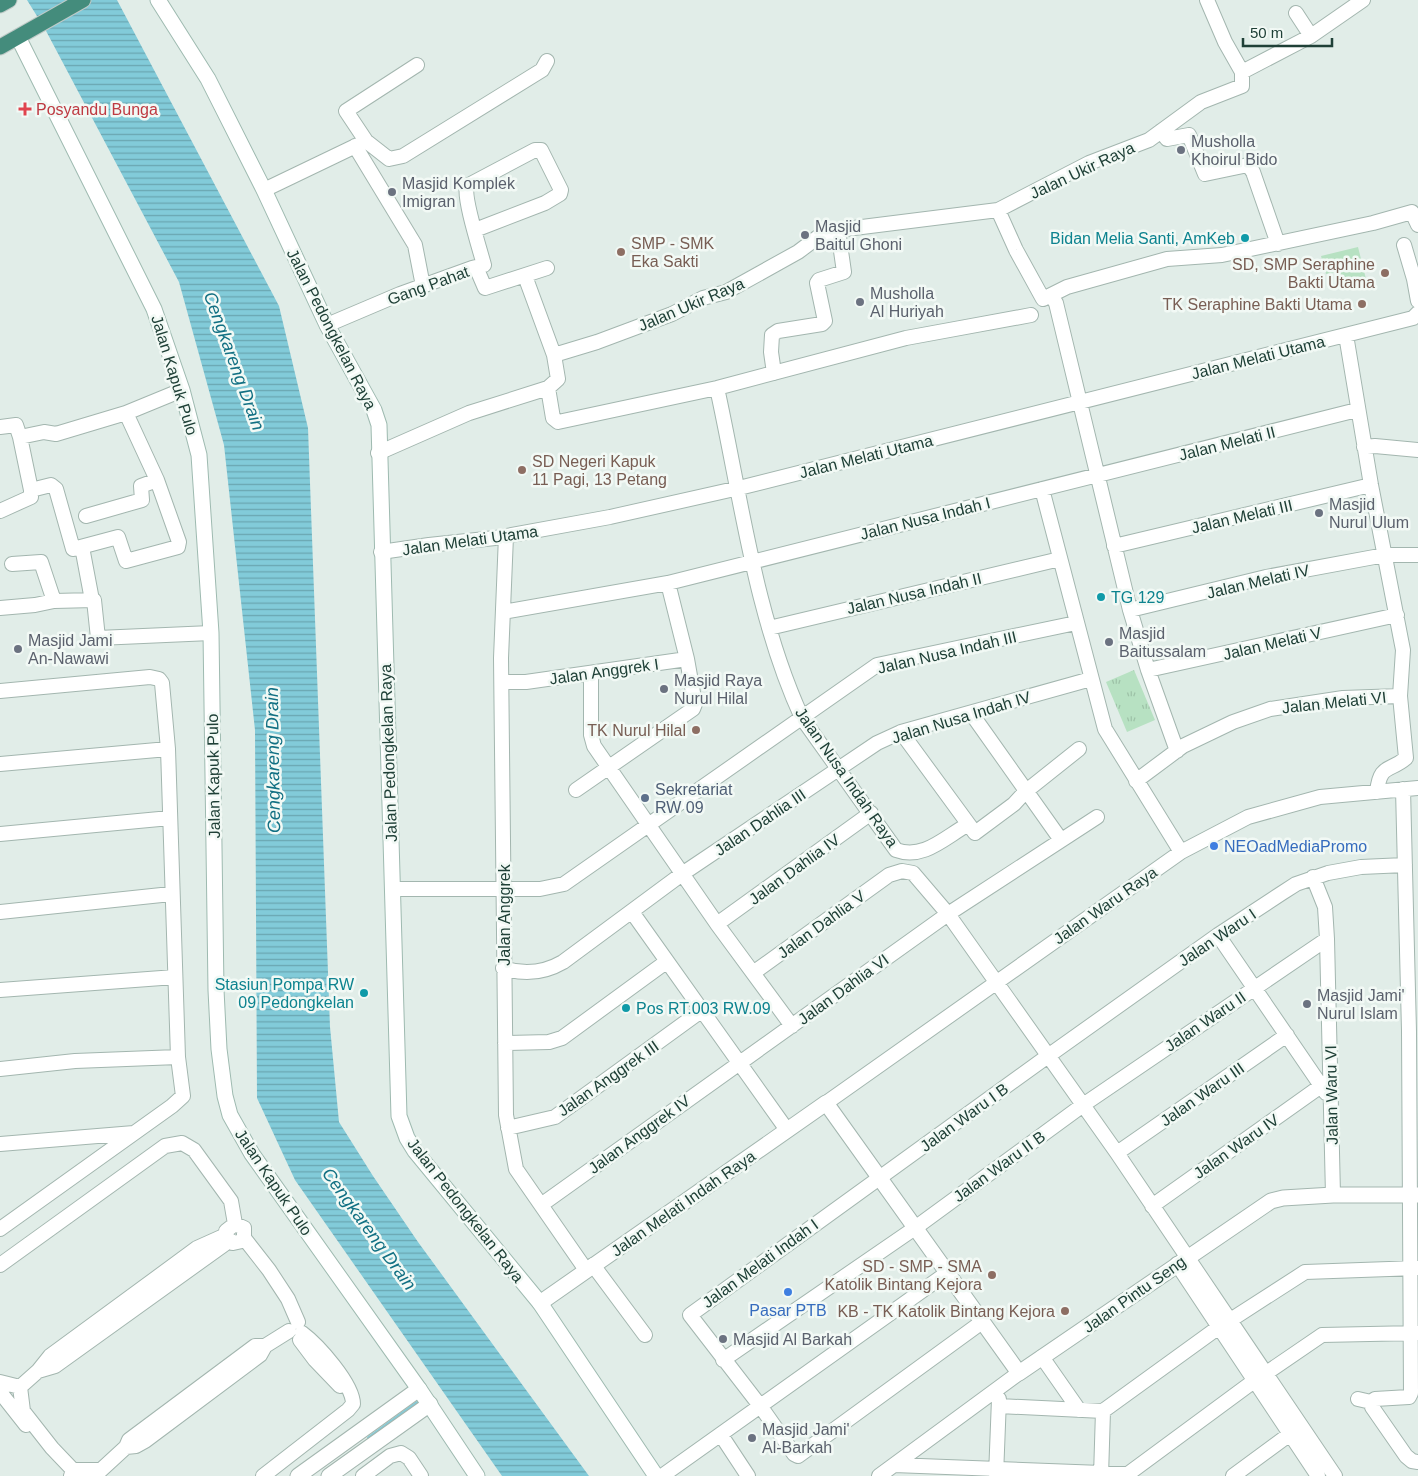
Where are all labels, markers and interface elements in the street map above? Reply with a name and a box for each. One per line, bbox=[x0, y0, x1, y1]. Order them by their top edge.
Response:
scale bar bbox=[1243, 15, 1332, 47]
text: 50 m bbox=[1250, 24, 1283, 41]
place label: Posyandu Bunga bbox=[36, 101, 158, 118]
marker: Posyandu Bunga bbox=[18, 102, 32, 116]
place label: Musholla Khoirul Bido bbox=[1191, 133, 1277, 168]
street label: Jalan Ukir Raya bbox=[1027, 139, 1137, 202]
marker: Musholla Khoirul Bido bbox=[1175, 144, 1187, 156]
place label: Masjid Komplek Imigran bbox=[402, 175, 516, 210]
marker: Masjid Komplek Imigran bbox=[386, 186, 398, 198]
place label: Masjid Baitul Ghoni bbox=[815, 218, 902, 253]
marker: Masjid Baitul Ghoni bbox=[799, 229, 811, 241]
place label: Bidan Melia Santi, AmKeb bbox=[1050, 230, 1235, 247]
marker: Bidan Melia Santi, AmKeb bbox=[1239, 232, 1251, 244]
place label: SMP - SMK Eka Sakti bbox=[631, 235, 715, 270]
street label: Jalan Pedongkelan Raya bbox=[284, 246, 380, 412]
marker: SMP - SMK Eka Sakti bbox=[615, 246, 627, 258]
place label: SD, SMP Seraphine Bakti Utama bbox=[1232, 256, 1375, 291]
street label: Gang Pahat bbox=[385, 263, 472, 308]
marker: SD, SMP Seraphine Bakti Utama bbox=[1379, 267, 1391, 279]
street label: Jalan Ukir Raya bbox=[636, 275, 747, 334]
place label: Musholla Al Huriyah bbox=[870, 285, 944, 320]
water label: Cengkareng Drain bbox=[200, 289, 268, 433]
marker: Musholla Al Huriyah bbox=[854, 296, 866, 308]
place label: TK Seraphine Bakti Utama bbox=[1163, 296, 1352, 313]
marker: TK Seraphine Bakti Utama bbox=[1356, 298, 1368, 310]
street label: Jalan Kapuk Pulo bbox=[148, 313, 201, 437]
street label: Jalan Melati Utama bbox=[1190, 333, 1327, 382]
street label: Jalan Melati II bbox=[1177, 423, 1277, 464]
street label: Jalan Melati Utama bbox=[798, 432, 935, 481]
place label: SD Negeri Kapuk 11 Pagi, 13 Petang bbox=[532, 453, 667, 488]
marker: SD Negeri Kapuk 11 Pagi, 13 Petang bbox=[516, 464, 528, 476]
street label: Jalan Nusa Indah I bbox=[858, 494, 992, 543]
place label: Masjid Nurul Ulum bbox=[1329, 496, 1409, 531]
street label: Jalan Melati III bbox=[1190, 497, 1294, 536]
marker: Masjid Nurul Ulum bbox=[1313, 507, 1325, 519]
street label: Jalan Melati Utama bbox=[401, 523, 539, 558]
street label: Jalan Melati IV bbox=[1205, 561, 1311, 602]
street label: Jalan Nusa Indah II bbox=[845, 570, 983, 617]
place label: TG 129 bbox=[1111, 589, 1164, 606]
marker: TG 129 bbox=[1095, 591, 1107, 603]
street label: Jalan Melati V bbox=[1221, 624, 1323, 663]
place label: Masjid Baitussalam bbox=[1119, 625, 1206, 660]
street label: Jalan Nusa Indah III bbox=[876, 628, 1018, 677]
place label: Masjid Jami An-Nawawi bbox=[28, 632, 112, 667]
marker: Masjid Baitussalam bbox=[1103, 636, 1115, 648]
marker: Masjid Jami An-Nawawi bbox=[12, 643, 24, 655]
street label: Jalan Anggrek I bbox=[548, 655, 660, 688]
street label: Jalan Pedongkelan Raya bbox=[377, 664, 400, 842]
place label: Masjid Raya Nurul Hilal bbox=[674, 672, 762, 707]
marker: Masjid Raya Nurul Hilal bbox=[658, 683, 670, 695]
water label: Cengkareng Drain bbox=[262, 687, 284, 833]
street label: Jalan Nusa Indah IV bbox=[890, 688, 1033, 747]
street label: Jalan Melati VI bbox=[1281, 689, 1387, 716]
street label: Jalan Nusa Indah Raya bbox=[792, 704, 901, 850]
street label: Jalan Kapuk Pulo bbox=[204, 713, 223, 838]
place label: TK Nurul Hilal bbox=[587, 722, 686, 739]
marker: TK Nurul Hilal bbox=[690, 724, 702, 736]
place label: Sekretariat RW 09 bbox=[655, 781, 733, 816]
street label: Jalan Dahlia III bbox=[712, 786, 809, 859]
marker: Sekretariat RW 09 bbox=[639, 792, 651, 804]
street label: Jalan Dahlia IV bbox=[746, 831, 843, 908]
place label: NEOadMediaPromo bbox=[1224, 838, 1367, 855]
marker: NEOadMediaPromo bbox=[1208, 840, 1220, 852]
street label: Jalan Anggrek bbox=[496, 863, 513, 966]
street label: Jalan Waru Raya bbox=[1050, 863, 1160, 947]
street label: Jalan Dahlia V bbox=[775, 887, 868, 962]
street label: Jalan Waru I bbox=[1176, 905, 1259, 969]
street label: Jalan Dahlia VI bbox=[795, 951, 892, 1028]
place label: Stasiun Pompa RW 09 Pedongkelan bbox=[215, 976, 355, 1011]
marker: Stasiun Pompa RW 09 Pedongkelan bbox=[358, 987, 370, 999]
place label: Masjid Jami' Nurul Islam bbox=[1317, 987, 1405, 1022]
street label: Jalan Waru II bbox=[1162, 988, 1249, 1055]
marker: Masjid Jami' Nurul Islam bbox=[1301, 998, 1313, 1010]
place label: Pos RT.003 RW.09 bbox=[636, 1000, 771, 1017]
marker: Pos RT.003 RW.09 bbox=[620, 1002, 632, 1014]
street label: Jalan Anggrek III bbox=[555, 1037, 662, 1120]
street label: Jalan Waru VI bbox=[1322, 1045, 1341, 1145]
street label: Jalan Waru III bbox=[1157, 1059, 1247, 1130]
street label: Jalan Waru I B bbox=[917, 1080, 1011, 1155]
street label: Jalan Anggrek IV bbox=[585, 1092, 693, 1177]
street label: Jalan Waru IV bbox=[1190, 1111, 1282, 1182]
street label: Jalan Kapuk Pulo bbox=[232, 1126, 316, 1239]
street label: Jalan Waru II B bbox=[950, 1128, 1048, 1205]
street label: Jalan Pedongkelan Raya bbox=[404, 1135, 527, 1286]
street label: Jalan Melati Indah Raya bbox=[608, 1147, 759, 1260]
water label: Cengkareng Drain bbox=[318, 1164, 420, 1294]
street label: Jalan Melati Indah I bbox=[699, 1216, 821, 1311]
street label: Jalan Pintu Seng bbox=[1080, 1253, 1189, 1336]
place label: SD - SMP - SMA Katolik Bintang Kejora bbox=[825, 1258, 982, 1293]
marker: SD - SMP - SMA Katolik Bintang Kejora bbox=[986, 1269, 998, 1281]
marker: Pasar PTB bbox=[782, 1286, 794, 1298]
place label: Pasar PTB bbox=[749, 1302, 827, 1319]
place label: KB - TK Katolik Bintang Kejora bbox=[837, 1303, 1055, 1320]
marker: KB - TK Katolik Bintang Kejora bbox=[1059, 1305, 1071, 1317]
place label: Masjid Al Barkah bbox=[733, 1331, 852, 1348]
marker: Masjid Al Barkah bbox=[717, 1333, 729, 1345]
place label: Masjid Jami' Al-Barkah bbox=[762, 1421, 850, 1456]
marker: Masjid Jami' Al-Barkah bbox=[746, 1432, 758, 1444]

